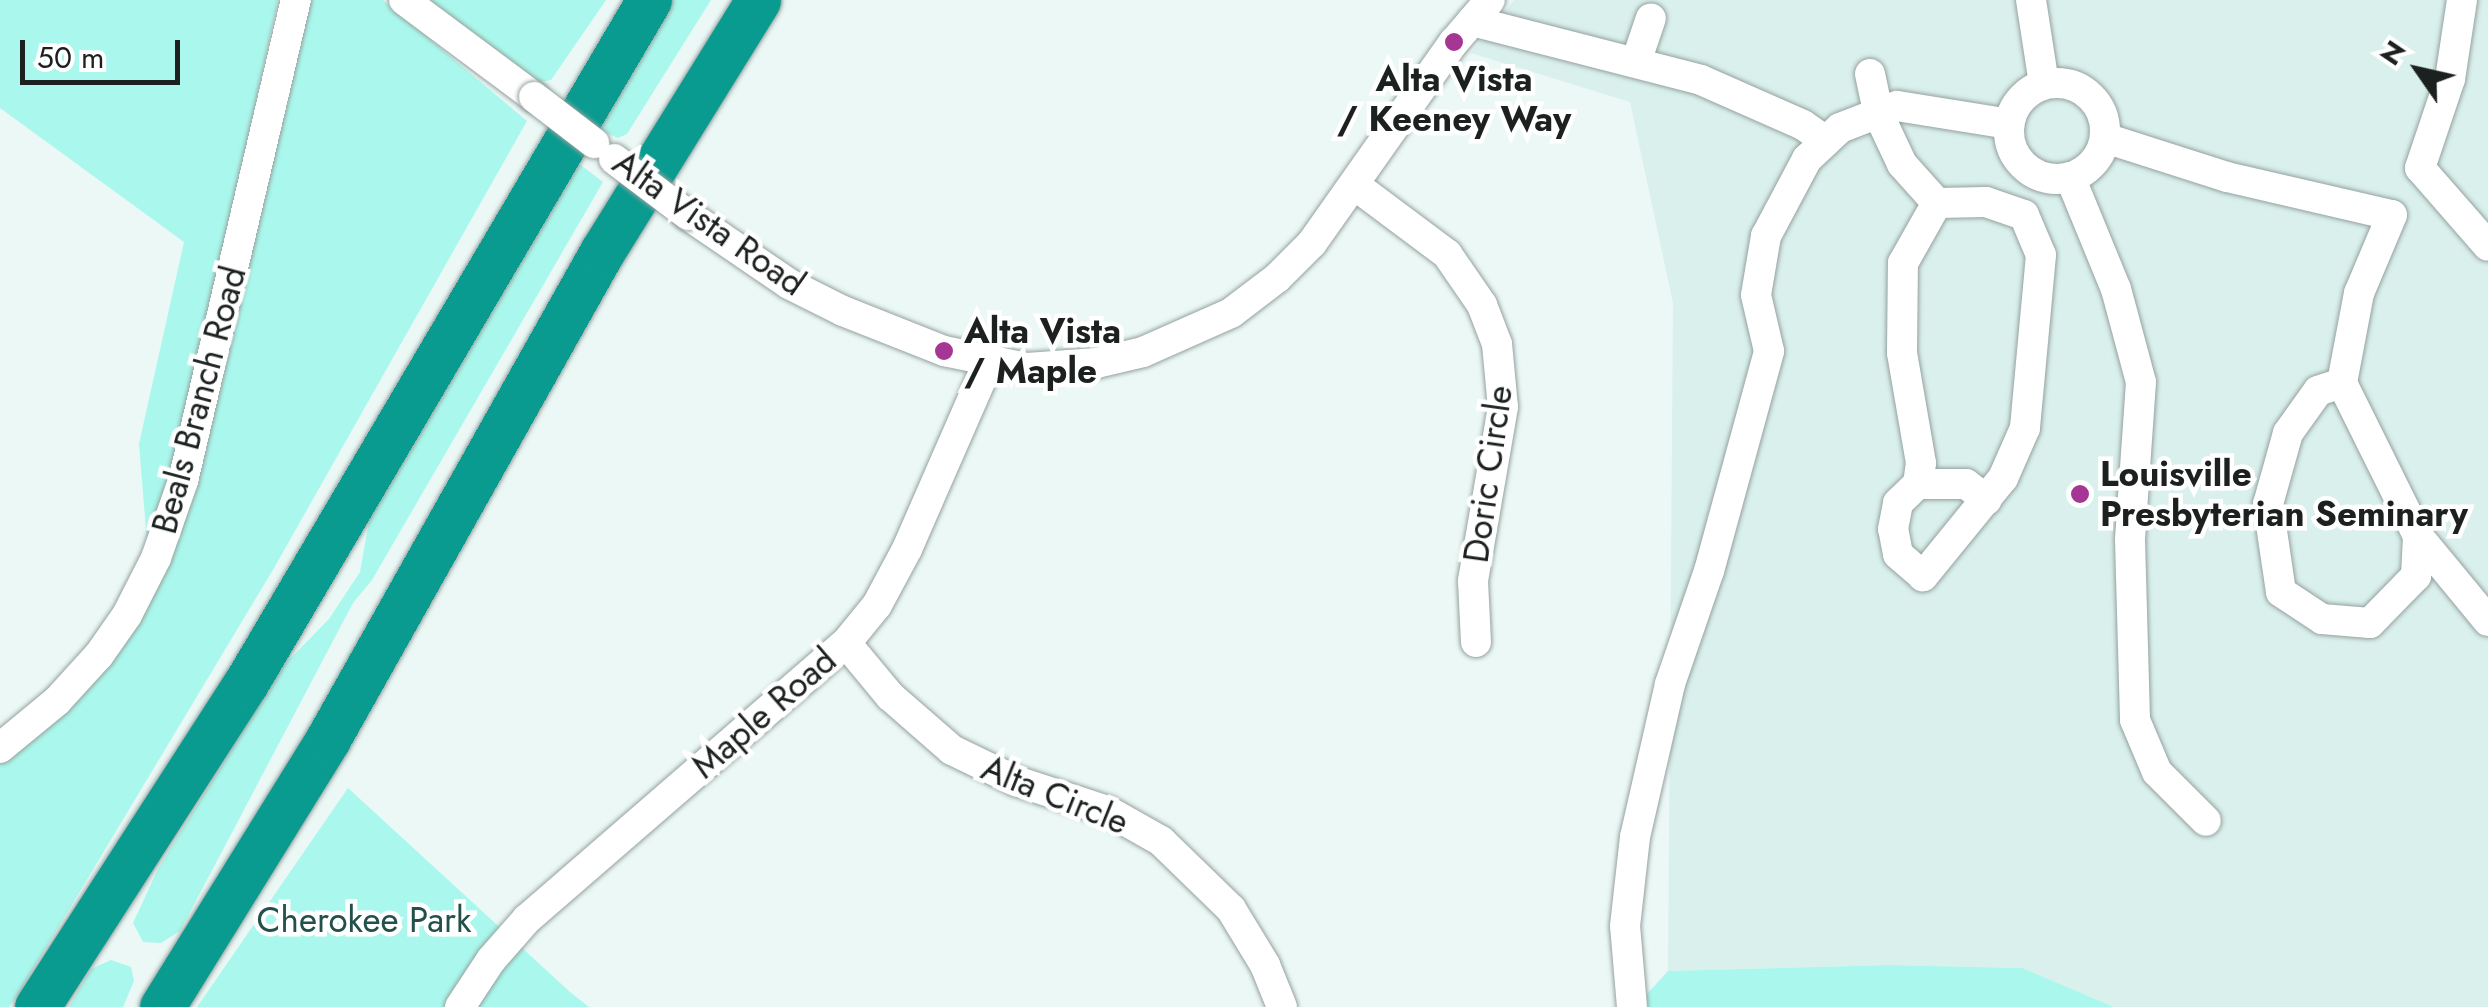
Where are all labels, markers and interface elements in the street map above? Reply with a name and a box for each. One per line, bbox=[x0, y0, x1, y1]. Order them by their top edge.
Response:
scale bar bbox=[25, 20, 185, 82]
north arrow bbox=[2368, 20, 2468, 120]
marker: Alta Vista / Keeney Way bbox=[1443, 31, 1465, 53]
text: N bbox=[2369, 32, 2416, 74]
text: 50 m bbox=[37, 36, 104, 79]
place label: Alta Vista / Keeney Way bbox=[1337, 58, 1571, 140]
street label: Alta Vista Road bbox=[605, 141, 813, 305]
street label: Beals Branch Road bbox=[143, 262, 255, 538]
place label: Alta Vista / Maple bbox=[964, 310, 1121, 392]
marker: Alta Vista / Maple bbox=[933, 340, 955, 362]
street label: Doric Circle bbox=[1455, 383, 1521, 565]
place label: Louisville Presbyterian Seminary bbox=[2100, 453, 2468, 535]
marker: Louisville Presbyterian Seminary bbox=[2069, 483, 2091, 505]
street label: Maple Road bbox=[683, 639, 845, 787]
street label: Alta Circle bbox=[976, 747, 1134, 843]
park label: Cherokee Park bbox=[257, 899, 471, 941]

